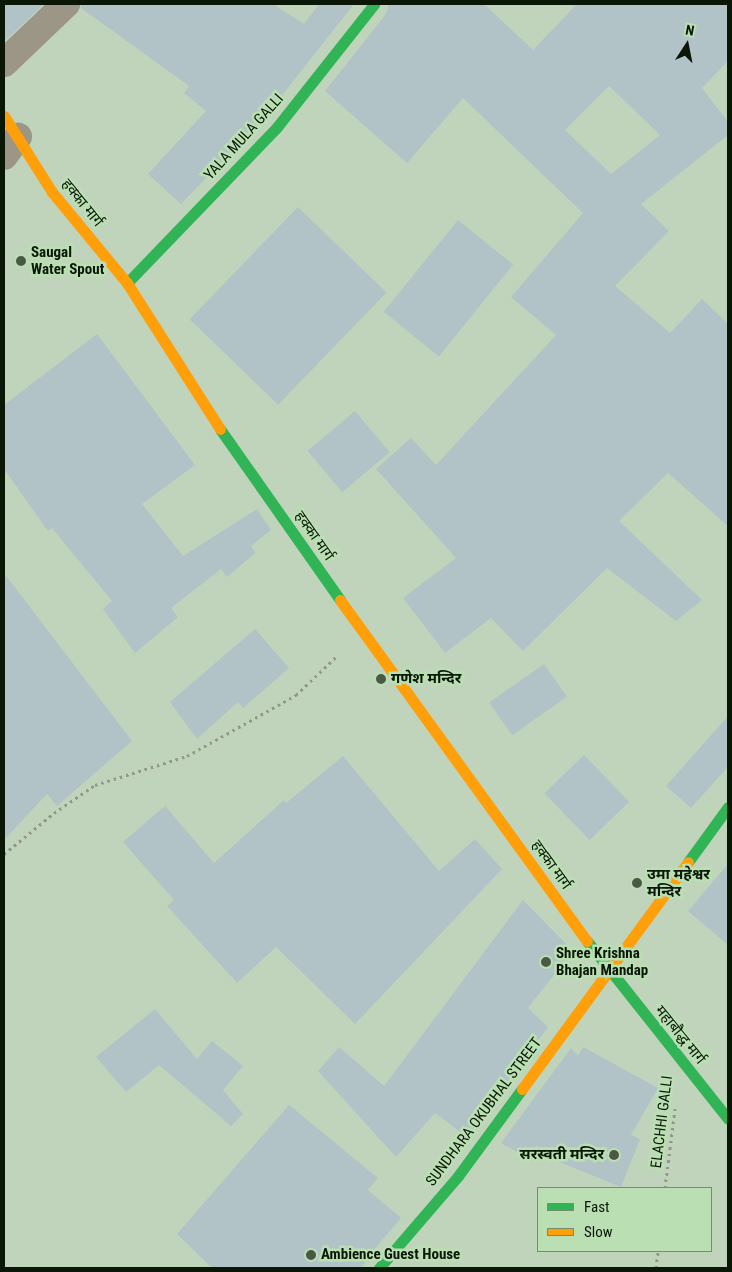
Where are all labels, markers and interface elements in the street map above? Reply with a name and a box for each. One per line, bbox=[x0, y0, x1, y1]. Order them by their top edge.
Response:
north arrow bbox=[662, 20, 712, 70]
text: N bbox=[684, 22, 696, 39]
street label: YALA MULA GALLI bbox=[201, 90, 287, 184]
street label: हक्का मार्ग bbox=[57, 175, 107, 231]
place label: Saugal Water Spout bbox=[31, 243, 104, 278]
marker: Saugal Water Spout bbox=[15, 255, 27, 267]
street label: हक्का मार्ग bbox=[290, 508, 338, 564]
place label: गणेश मन्दिर bbox=[391, 670, 461, 688]
marker: गणेश मन्दिर bbox=[375, 673, 387, 685]
street label: हक्का मार्ग bbox=[527, 837, 575, 893]
place label: उमा महेश्वर मन्दिर bbox=[647, 865, 710, 900]
marker: उमा महेश्वर मन्दिर bbox=[631, 877, 643, 889]
place label: Shree Krishna Bhajan Mandap bbox=[556, 944, 648, 979]
marker: Shree Krishna Bhajan Mandap bbox=[540, 956, 552, 968]
street label: महाबौद्ध मार्ग bbox=[651, 1002, 709, 1068]
street label: SUNDHARA OKUBHAL STREET bbox=[422, 1034, 546, 1190]
street label: ELACHHI GALLI bbox=[647, 1075, 677, 1169]
place label: सरस्वती मन्दिर bbox=[520, 1146, 604, 1164]
marker: सरस्वती मन्दिर bbox=[608, 1149, 620, 1161]
legend bbox=[537, 1187, 712, 1252]
text: Fast bbox=[584, 1198, 609, 1216]
text: Slow bbox=[584, 1223, 613, 1241]
place label: Ambience Guest House bbox=[321, 1246, 460, 1264]
marker: Ambience Guest House bbox=[305, 1249, 317, 1261]

